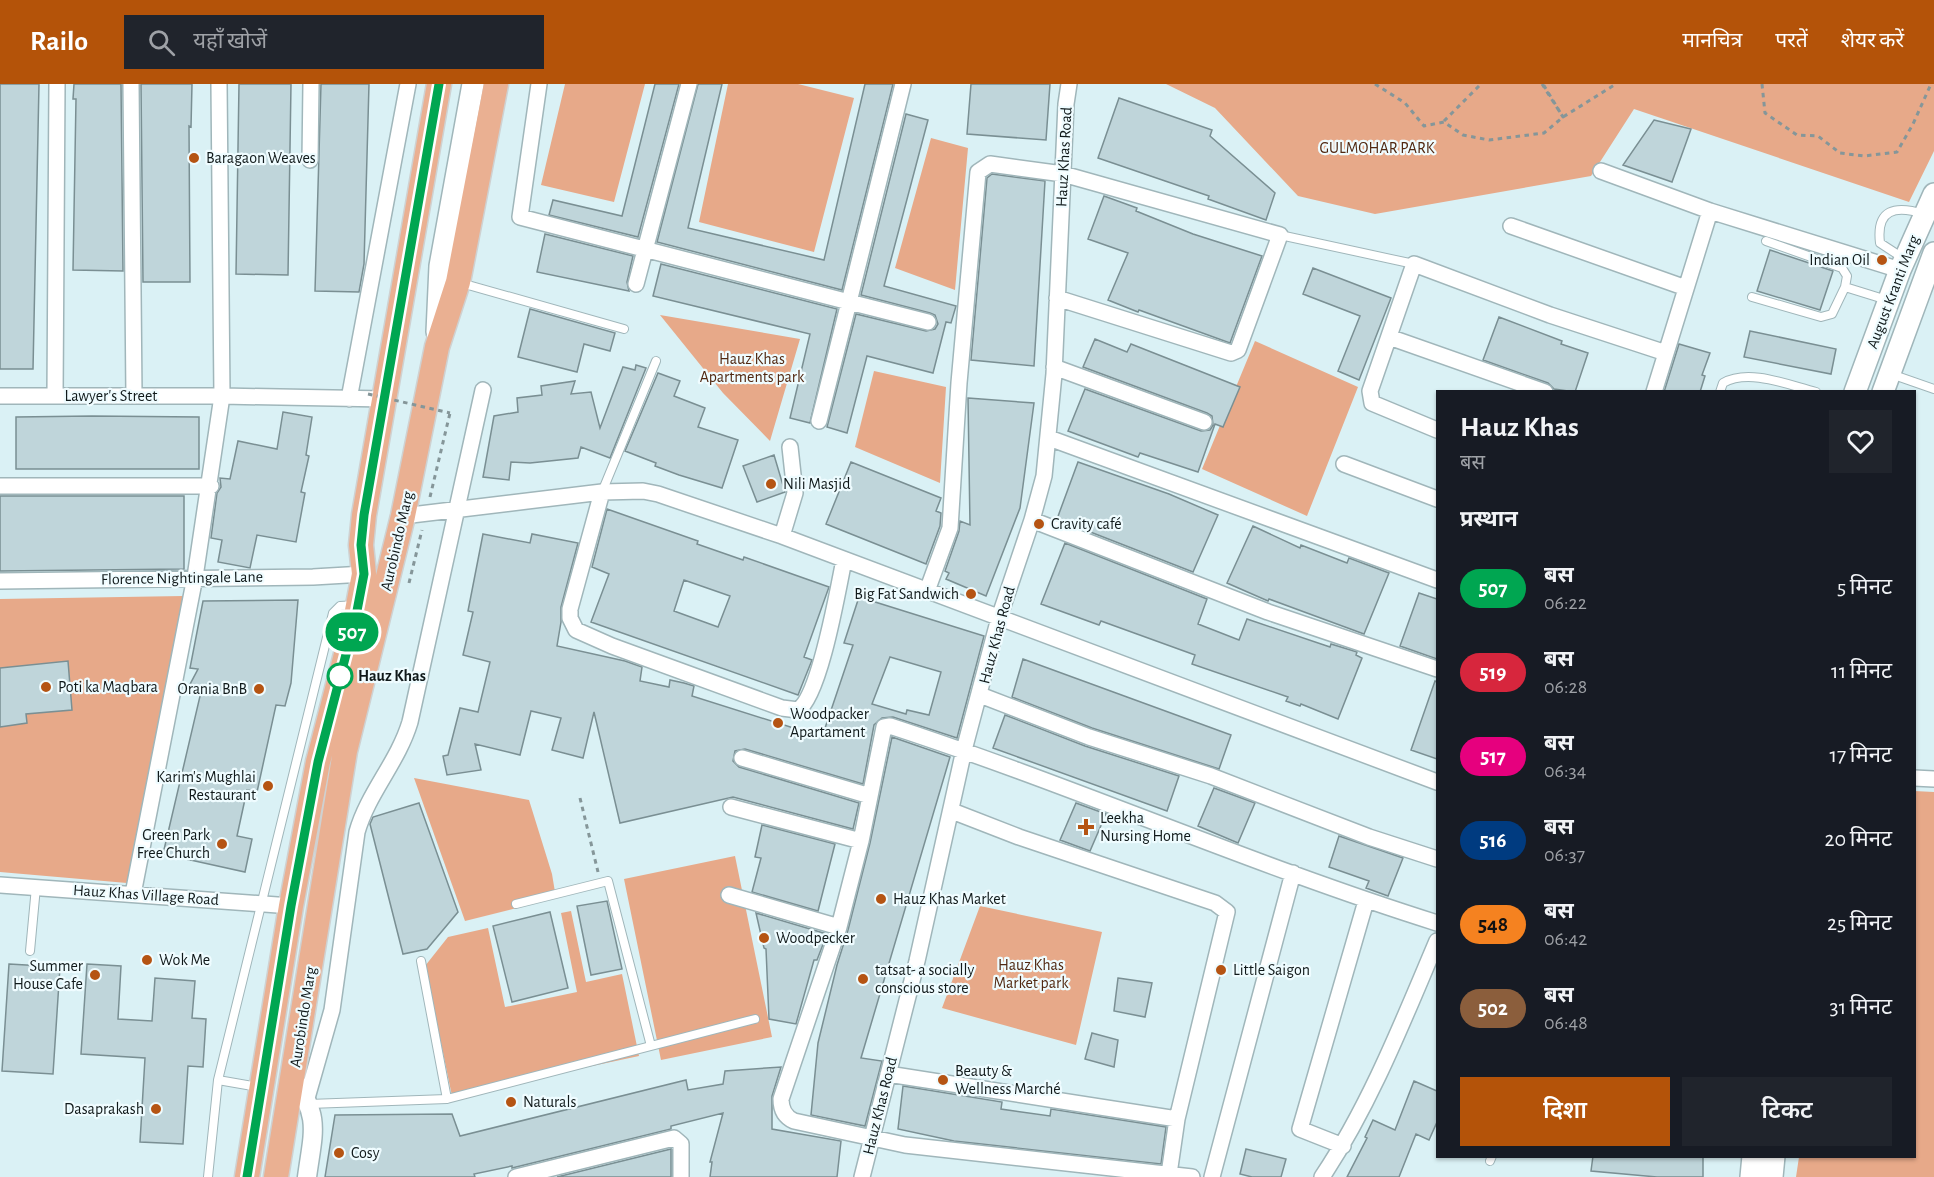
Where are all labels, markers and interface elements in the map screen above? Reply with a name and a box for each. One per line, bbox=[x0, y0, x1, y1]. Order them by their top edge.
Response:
search box bbox=[124, 15, 544, 69]
icon: search bbox=[145, 26, 178, 59]
text: Railo bbox=[30, 28, 88, 56]
text: यहाँ खोजें bbox=[193, 30, 267, 52]
text: मानचित्र bbox=[1682, 30, 1742, 51]
text: परतें bbox=[1775, 30, 1808, 51]
text: शेयर करें bbox=[1841, 30, 1904, 51]
street label: Hauz Khas Road bbox=[1053, 107, 1075, 207]
park label: GULMOHAR PARK bbox=[1319, 140, 1435, 156]
place label: Baragaon Weaves bbox=[206, 150, 316, 166]
marker: Baragaon Weaves bbox=[187, 151, 201, 165]
street label: August Kranti Marg bbox=[1864, 233, 1922, 351]
place label: Indian Oil bbox=[1809, 252, 1870, 268]
marker: Indian Oil bbox=[1875, 253, 1889, 267]
park label: Hauz Khas Apartments park bbox=[700, 351, 805, 385]
street label: Lawyer's Street bbox=[65, 388, 157, 405]
button: heart bbox=[1829, 410, 1892, 473]
text: Hauz Khas bbox=[1460, 414, 1579, 442]
text: बस bbox=[1460, 453, 1485, 473]
place label: Nili Masjid bbox=[783, 476, 850, 493]
marker: Nili Masjid bbox=[764, 477, 778, 491]
street label: Aurobindo Marg bbox=[378, 489, 416, 592]
text: प्रस्थान bbox=[1460, 508, 1518, 530]
place label: Cravity café bbox=[1051, 516, 1122, 533]
marker: Cravity café bbox=[1032, 517, 1046, 531]
text: बस bbox=[1544, 564, 1574, 586]
street label: Florence Nightingale Lane bbox=[101, 569, 263, 587]
text: 5 मिनट bbox=[1837, 576, 1892, 598]
text: 507 bbox=[1478, 578, 1508, 599]
street label: Hauz Khas Road bbox=[976, 585, 1018, 685]
place label: Big Fat Sandwich bbox=[854, 586, 959, 602]
marker: Big Fat Sandwich bbox=[964, 587, 978, 601]
text: 06:22 bbox=[1544, 593, 1587, 613]
line badge: 507 bbox=[318, 612, 386, 652]
text: 507 bbox=[337, 622, 367, 643]
text: बस bbox=[1544, 648, 1574, 670]
text: 11 मिनट bbox=[1831, 660, 1892, 682]
text: 519 bbox=[1480, 662, 1506, 683]
marker: Hauz Khas bbox=[327, 663, 353, 689]
place label: Hauz Khas bbox=[358, 668, 426, 684]
text: 06:28 bbox=[1544, 677, 1587, 697]
place label: Poti ka Maqbara bbox=[58, 679, 158, 695]
marker: Poti ka Maqbara bbox=[39, 680, 53, 694]
place label: Orania BnB bbox=[177, 681, 247, 697]
marker: Orania BnB bbox=[252, 682, 266, 696]
place label: Woodpacker Apartament bbox=[790, 706, 870, 740]
marker: Woodpacker Apartament bbox=[771, 716, 785, 730]
text: बस bbox=[1544, 732, 1574, 754]
text: 17 मिनट bbox=[1829, 744, 1892, 766]
text: 517 bbox=[1480, 746, 1506, 767]
text: 06:34 bbox=[1544, 761, 1586, 781]
place label: Karim's Mughlai Restaurant bbox=[156, 769, 256, 803]
marker: Karim's Mughlai Restaurant bbox=[261, 779, 275, 793]
place label: Leekha Nursing Home bbox=[1100, 810, 1191, 844]
text: बस bbox=[1544, 816, 1574, 838]
marker: Leekha Nursing Home bbox=[1077, 818, 1095, 836]
place label: Green Park Free Church bbox=[137, 827, 211, 861]
text: 20 मिनट bbox=[1825, 828, 1892, 850]
text: 516 bbox=[1480, 830, 1506, 851]
marker: Green Park Free Church bbox=[215, 837, 229, 851]
text: 06:37 bbox=[1544, 845, 1585, 865]
street label: Hauz Khas Village Road bbox=[72, 882, 220, 908]
place label: Hauz Khas Market bbox=[893, 891, 1006, 907]
marker: Hauz Khas Market bbox=[874, 892, 888, 906]
text: बस bbox=[1544, 900, 1574, 922]
text: 25 मिनट bbox=[1827, 912, 1892, 934]
text: 548 bbox=[1478, 914, 1508, 935]
text: 06:42 bbox=[1544, 929, 1587, 949]
place label: Woodpecker bbox=[776, 930, 856, 946]
marker: Woodpecker bbox=[757, 931, 771, 945]
place label: Wok Me bbox=[159, 952, 210, 968]
marker: Wok Me bbox=[140, 953, 154, 967]
park label: Hauz Khas Market park bbox=[994, 957, 1069, 991]
place label: Summer House Cafe bbox=[13, 958, 84, 992]
place label: tatsat- a socially conscious store bbox=[875, 962, 974, 996]
place label: Little Saigon bbox=[1233, 962, 1310, 978]
marker: Little Saigon bbox=[1214, 963, 1228, 977]
street label: Aurobindo Marg bbox=[287, 965, 319, 1068]
marker: Summer House Cafe bbox=[88, 968, 102, 982]
marker: tatsat- a socially conscious store bbox=[856, 972, 870, 986]
text: बस bbox=[1544, 984, 1574, 1006]
text: 31 मिनट bbox=[1830, 996, 1892, 1018]
text: 502 bbox=[1478, 998, 1508, 1019]
text: 06:48 bbox=[1544, 1013, 1588, 1033]
street label: Hauz Khas Road bbox=[860, 1055, 900, 1157]
place label: Beauty & Wellness Marché bbox=[955, 1063, 1061, 1097]
marker: Beauty & Wellness Marché bbox=[936, 1073, 950, 1087]
button: दिशा bbox=[1460, 1077, 1670, 1146]
button: टिकट bbox=[1682, 1077, 1892, 1146]
place label: Naturals bbox=[523, 1094, 576, 1110]
marker: Naturals bbox=[504, 1095, 518, 1109]
place label: Dasaprakash bbox=[64, 1101, 144, 1117]
marker: Dasaprakash bbox=[149, 1102, 163, 1116]
place label: Cosy bbox=[351, 1145, 380, 1162]
marker: Cosy bbox=[332, 1146, 346, 1160]

